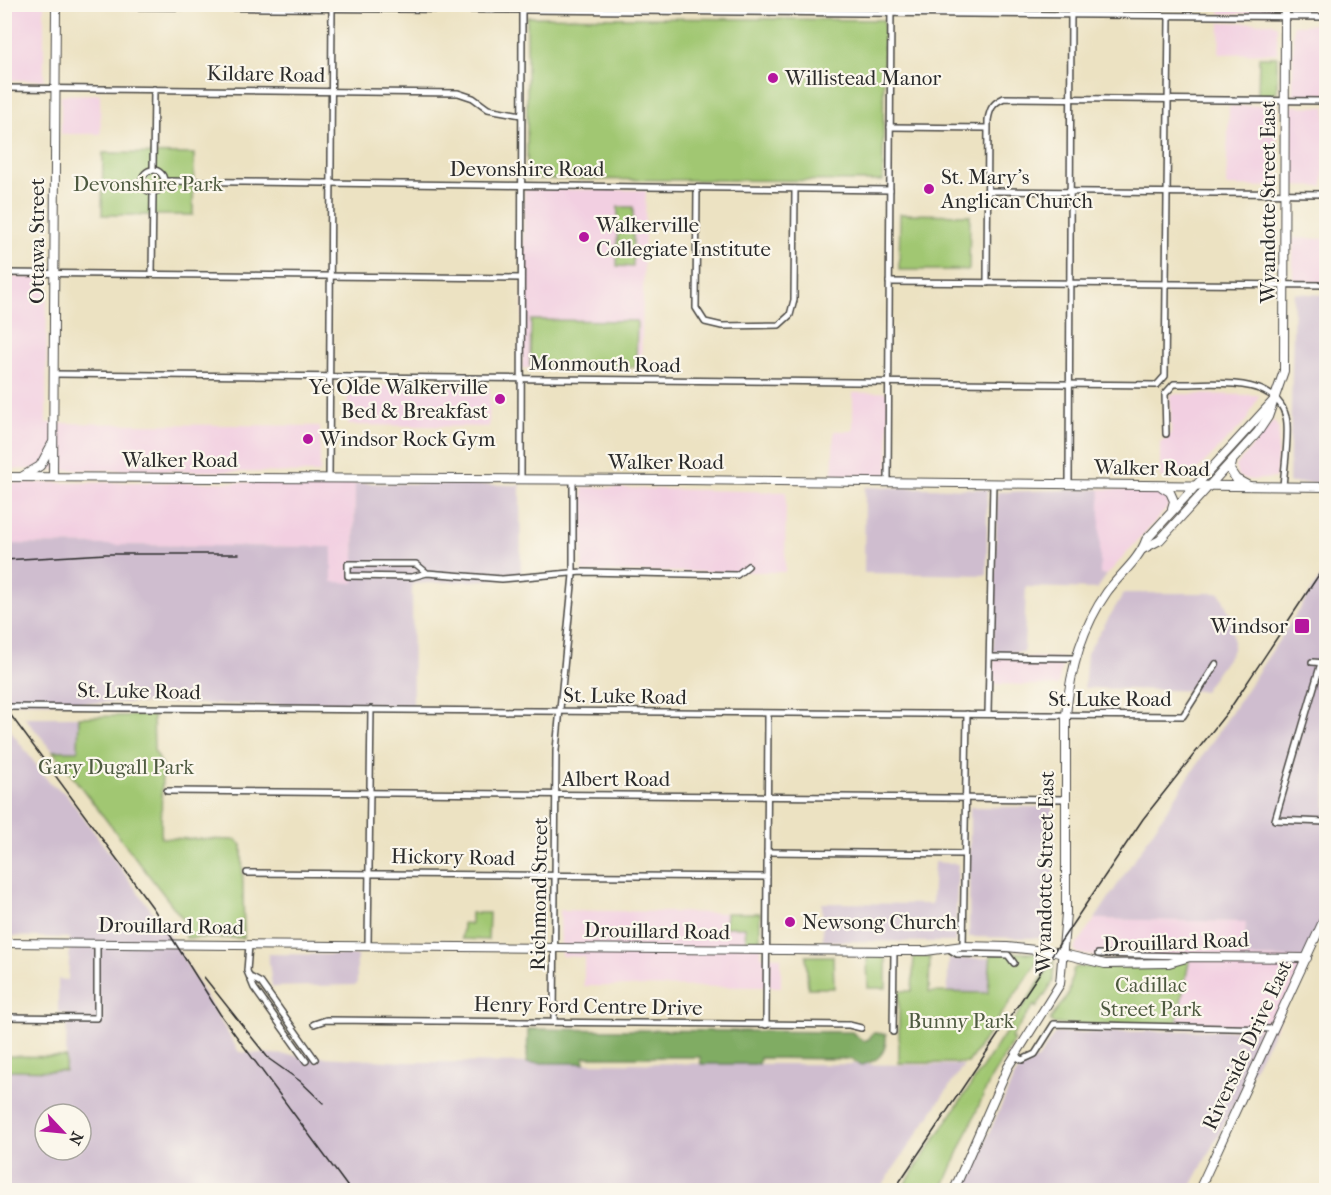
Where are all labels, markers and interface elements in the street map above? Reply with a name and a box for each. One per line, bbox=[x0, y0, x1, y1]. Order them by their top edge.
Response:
street label: Kildare Road bbox=[206, 61, 326, 87]
place label: Willistead Manor bbox=[784, 66, 941, 90]
marker: Willistead Manor bbox=[766, 71, 780, 85]
street label: Wyandotte Street East bbox=[1256, 100, 1280, 304]
street label: Devonshire Road bbox=[449, 157, 605, 181]
place label: St. Mary's Anglican Church bbox=[940, 165, 1093, 213]
park label: Devonshire Park bbox=[73, 172, 223, 196]
street label: Ottawa Street bbox=[25, 178, 49, 304]
marker: St. Mary's Anglican Church bbox=[922, 182, 936, 196]
place label: Walkerville Collegiate Institute bbox=[595, 213, 771, 261]
marker: Walkerville Collegiate Institute bbox=[577, 230, 591, 244]
street label: Monmouth Road bbox=[529, 351, 682, 377]
place label: Ye Olde Walkerville Bed & Breakfast bbox=[308, 375, 488, 423]
marker: Ye Olde Walkerville Bed & Breakfast bbox=[493, 392, 507, 406]
place label: Windsor Rock Gym bbox=[319, 427, 496, 451]
marker: Windsor Rock Gym bbox=[301, 432, 315, 446]
street label: Walker Road bbox=[121, 448, 238, 472]
street label: Walker Road bbox=[607, 450, 724, 474]
street label: Walker Road bbox=[1093, 455, 1211, 481]
place label: Windsor bbox=[1210, 614, 1288, 638]
marker: Windsor bbox=[1293, 617, 1311, 635]
street label: St. Luke Road bbox=[77, 678, 202, 704]
street label: St. Luke Road bbox=[563, 683, 688, 709]
street label: St. Luke Road bbox=[1048, 687, 1172, 711]
park label: Gary Dugall Park bbox=[38, 755, 194, 779]
street label: Albert Road bbox=[561, 767, 671, 791]
street label: Wyandotte Street East bbox=[1031, 770, 1059, 974]
street label: Richmond Street bbox=[526, 817, 552, 971]
street label: Hickory Road bbox=[391, 844, 516, 870]
place label: Newsong Church bbox=[802, 910, 957, 934]
street label: Drouillard Road bbox=[98, 913, 245, 939]
marker: Newsong Church bbox=[783, 915, 797, 929]
street label: Drouillard Road bbox=[584, 918, 731, 944]
street label: Drouillard Road bbox=[1103, 927, 1250, 957]
street label: Riverside Drive East bbox=[1197, 956, 1297, 1134]
park label: Cadillac Street Park bbox=[1100, 973, 1202, 1021]
street label: Henry Ford Centre Drive bbox=[473, 992, 703, 1020]
park label: Bunny Park bbox=[908, 1009, 1015, 1033]
north arrow bbox=[33, 1102, 93, 1162]
text: N bbox=[64, 1129, 87, 1149]

